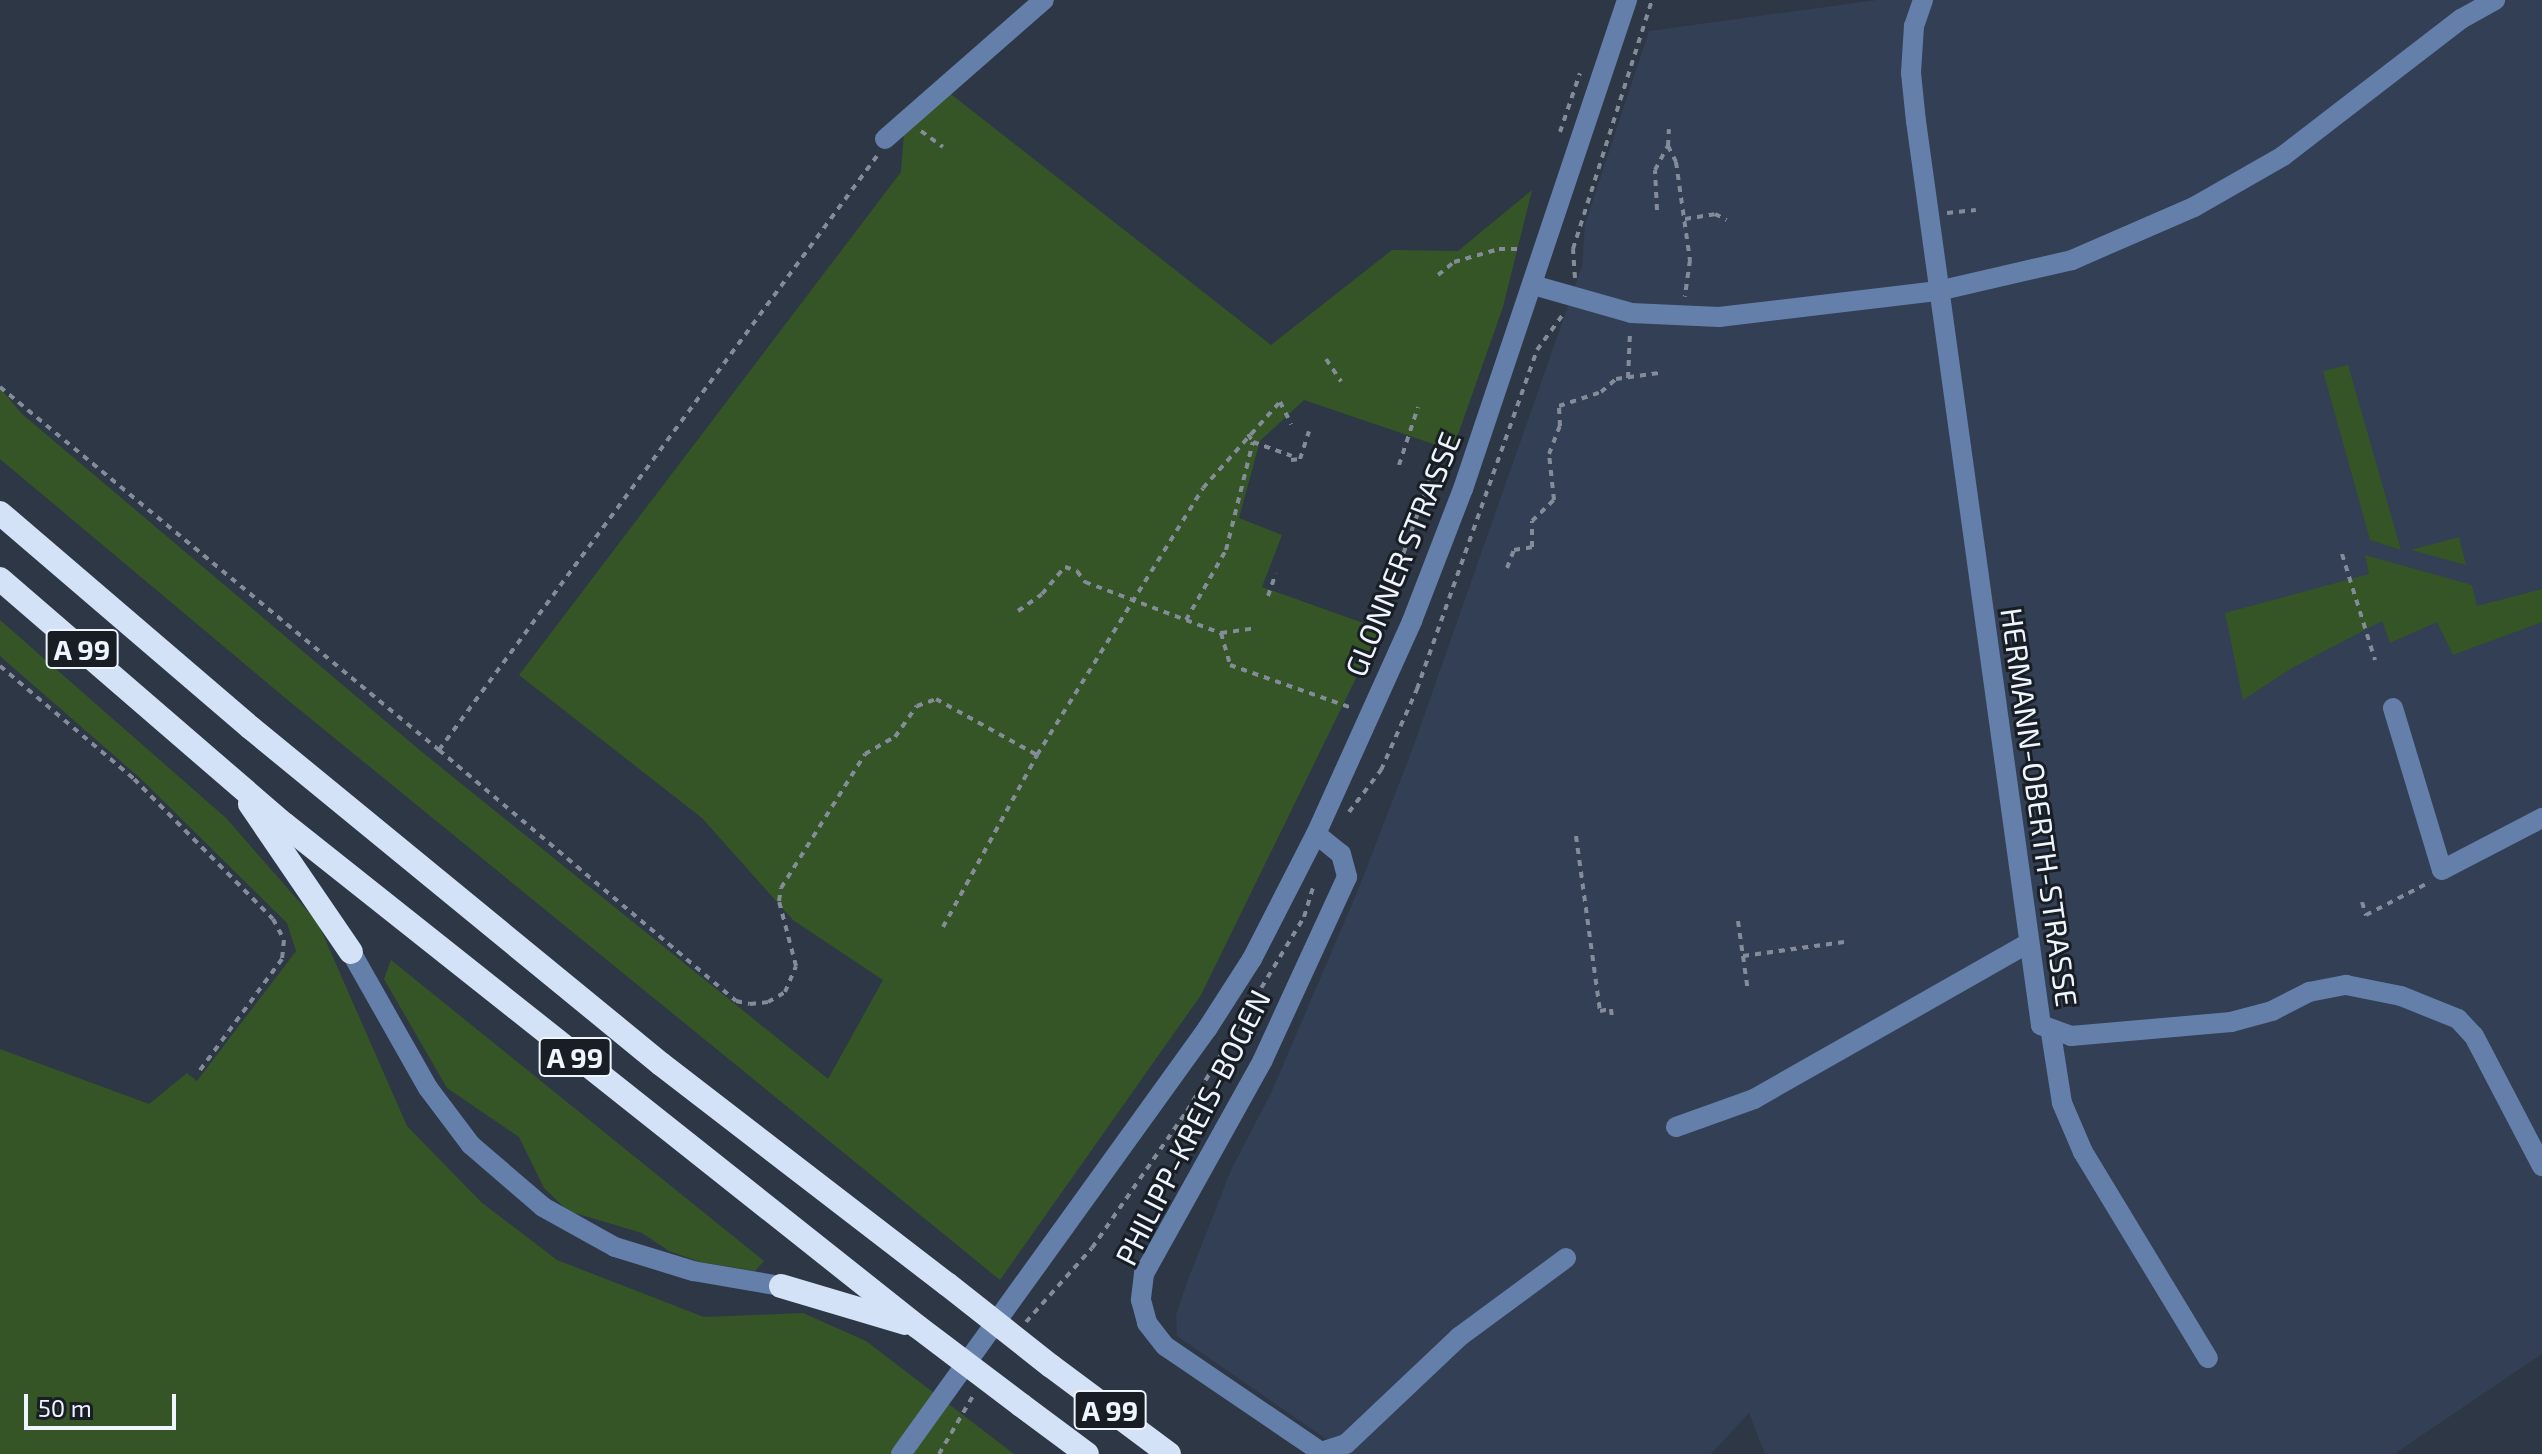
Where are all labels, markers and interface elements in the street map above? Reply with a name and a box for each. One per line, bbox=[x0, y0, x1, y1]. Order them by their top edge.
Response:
street label: GLONNER STRASSE bbox=[1337, 427, 1467, 681]
street label: HERMANN-OBERTH-STRASSE bbox=[1994, 605, 2086, 1009]
road number: A 99 bbox=[44, 625, 120, 673]
street label: PHILIPP-KREIS-BOGEN bbox=[1107, 983, 1277, 1271]
road number: A 99 bbox=[537, 1033, 613, 1081]
scale bar bbox=[28, 1378, 180, 1428]
road number: A 99 bbox=[1072, 1386, 1148, 1434]
text: 50 m bbox=[38, 1393, 92, 1422]

